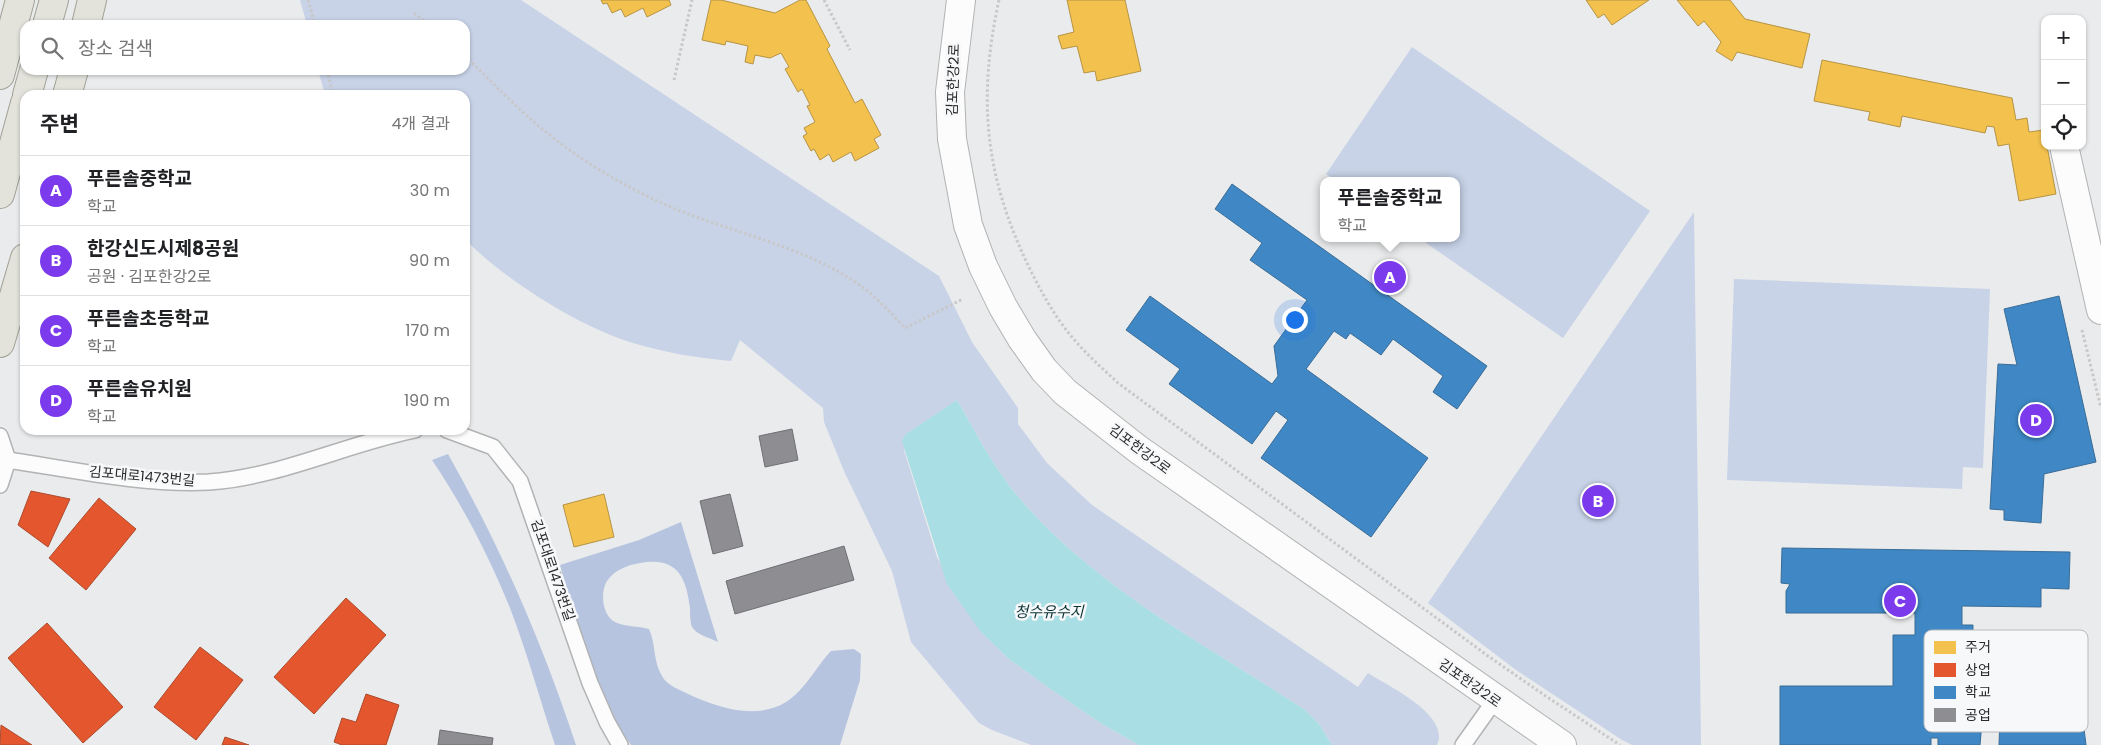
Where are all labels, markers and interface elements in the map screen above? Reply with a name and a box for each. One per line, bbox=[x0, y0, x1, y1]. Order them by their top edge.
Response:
map controls bbox=[2041, 15, 2086, 150]
button: + bbox=[2041, 15, 2086, 60]
search box bbox=[20, 20, 470, 75]
icon: search bbox=[38, 34, 66, 62]
text: 장소 검색 bbox=[78, 35, 153, 62]
street label: 김포한강2로 bbox=[942, 43, 964, 117]
button: − bbox=[2041, 60, 2086, 105]
button: locate bbox=[2041, 105, 2086, 150]
text: 주변 bbox=[40, 109, 79, 138]
text: 4개 결과 bbox=[392, 112, 450, 135]
text: 푸른솔중학교 bbox=[87, 165, 192, 192]
popup bbox=[1320, 177, 1460, 242]
text: A bbox=[50, 179, 62, 202]
text: 30 m bbox=[410, 179, 450, 202]
text: 푸른솔중학교 bbox=[1338, 184, 1442, 211]
text: 학교 bbox=[87, 195, 116, 218]
text: 학교 bbox=[1338, 214, 1367, 237]
text: 한강신도시제8공원 bbox=[87, 235, 239, 262]
text: B bbox=[51, 249, 61, 272]
text: 90 m bbox=[409, 249, 450, 272]
pin: A bbox=[1374, 258, 1406, 296]
text: 공원 · 김포한강2로 bbox=[87, 265, 211, 288]
text: 푸른솔초등학교 bbox=[87, 305, 209, 332]
your location bbox=[1282, 307, 1308, 333]
text: C bbox=[50, 319, 62, 342]
text: 170 m bbox=[405, 319, 450, 342]
text: 학교 bbox=[87, 335, 116, 358]
text: 푸른솔유치원 bbox=[87, 375, 192, 402]
text: D bbox=[50, 389, 62, 412]
text: 190 m bbox=[404, 389, 450, 412]
pin: D bbox=[2020, 401, 2052, 439]
text: 학교 bbox=[87, 405, 116, 428]
street label: 김포한강2로 bbox=[1105, 419, 1175, 479]
street label: 김포대로1473번길 bbox=[88, 461, 196, 491]
pin: B bbox=[1582, 482, 1614, 520]
street label: 김포대로1473번길 bbox=[526, 516, 580, 624]
pin: C bbox=[1884, 582, 1916, 620]
water label: 청수유수지 bbox=[1014, 601, 1085, 622]
legend bbox=[1924, 630, 2088, 732]
text: 주거 bbox=[1965, 637, 1991, 657]
street label: 김포한강2로 bbox=[1435, 654, 1506, 712]
text: 상업 bbox=[1965, 660, 1991, 680]
text: 학교 bbox=[1965, 682, 1991, 702]
text: 공업 bbox=[1965, 705, 1991, 725]

